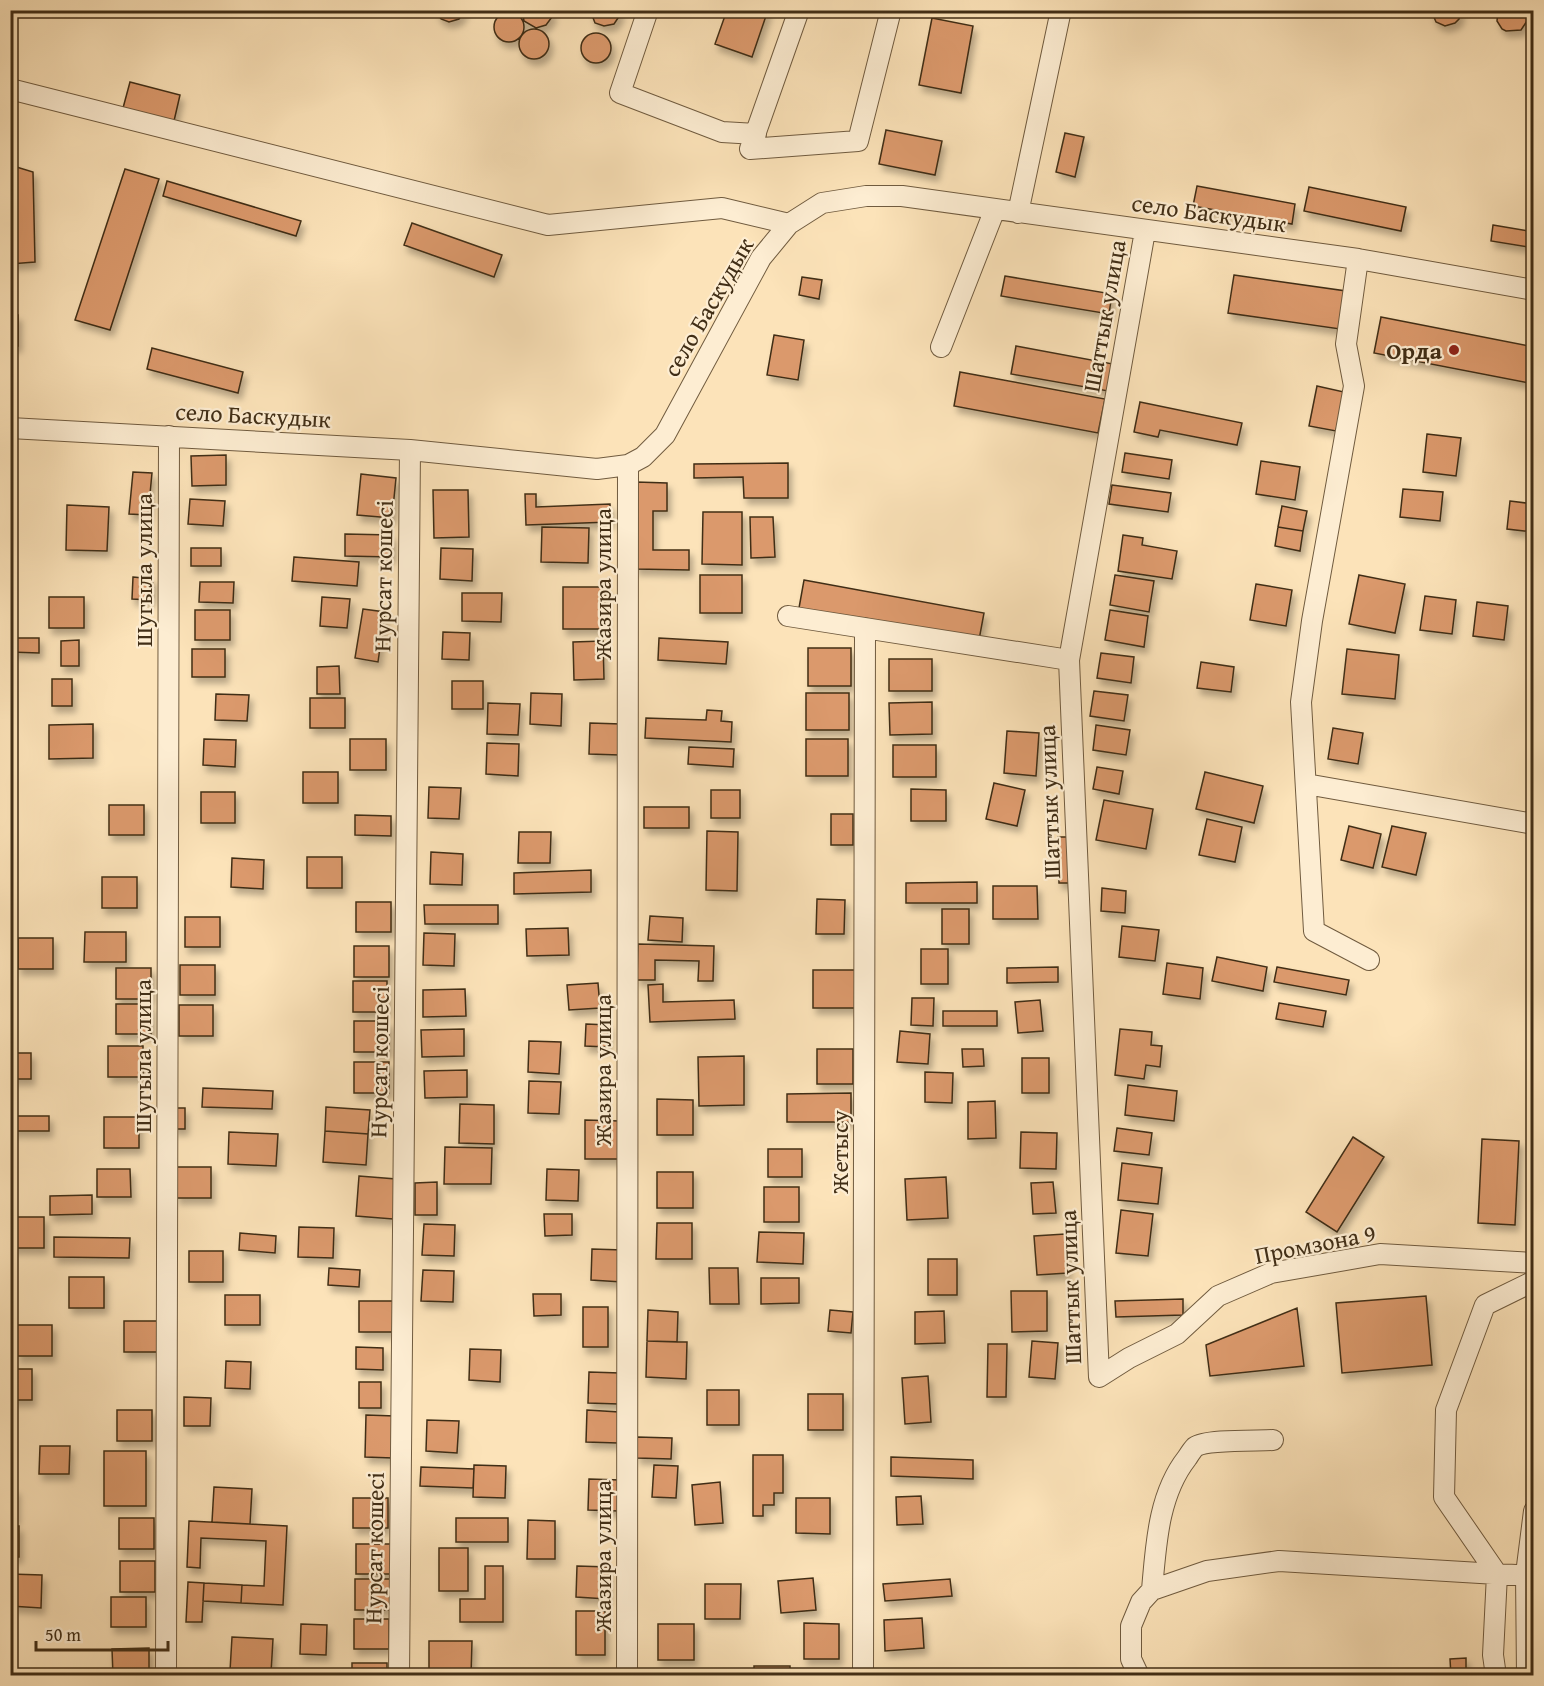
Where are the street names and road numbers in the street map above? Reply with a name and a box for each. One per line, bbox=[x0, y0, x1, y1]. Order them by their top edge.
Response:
street label: село Баскудык bbox=[1130, 185, 1289, 241]
street label: село Баскудык bbox=[654, 231, 762, 383]
street label: Шаттык улица bbox=[1073, 237, 1135, 395]
street label: село Баскудык bbox=[174, 393, 332, 437]
street label: Шугыла улица bbox=[126, 492, 161, 647]
street label: Нурсат кошесi bbox=[364, 500, 402, 652]
street label: Жазира улица bbox=[585, 508, 620, 661]
street label: Шаттык улица bbox=[1029, 724, 1069, 880]
street label: Шугыла улица bbox=[125, 978, 160, 1133]
street label: Нурсат кошесi bbox=[360, 986, 398, 1138]
street label: Жазира улица bbox=[585, 994, 620, 1147]
street label: Жетысу bbox=[822, 1110, 857, 1195]
street label: Шаттык улица bbox=[1050, 1209, 1090, 1365]
street label: Промзона 9 bbox=[1251, 1215, 1379, 1273]
street label: Нурсат кошесi bbox=[355, 1472, 393, 1624]
street label: Жазира улица bbox=[585, 1480, 620, 1633]

